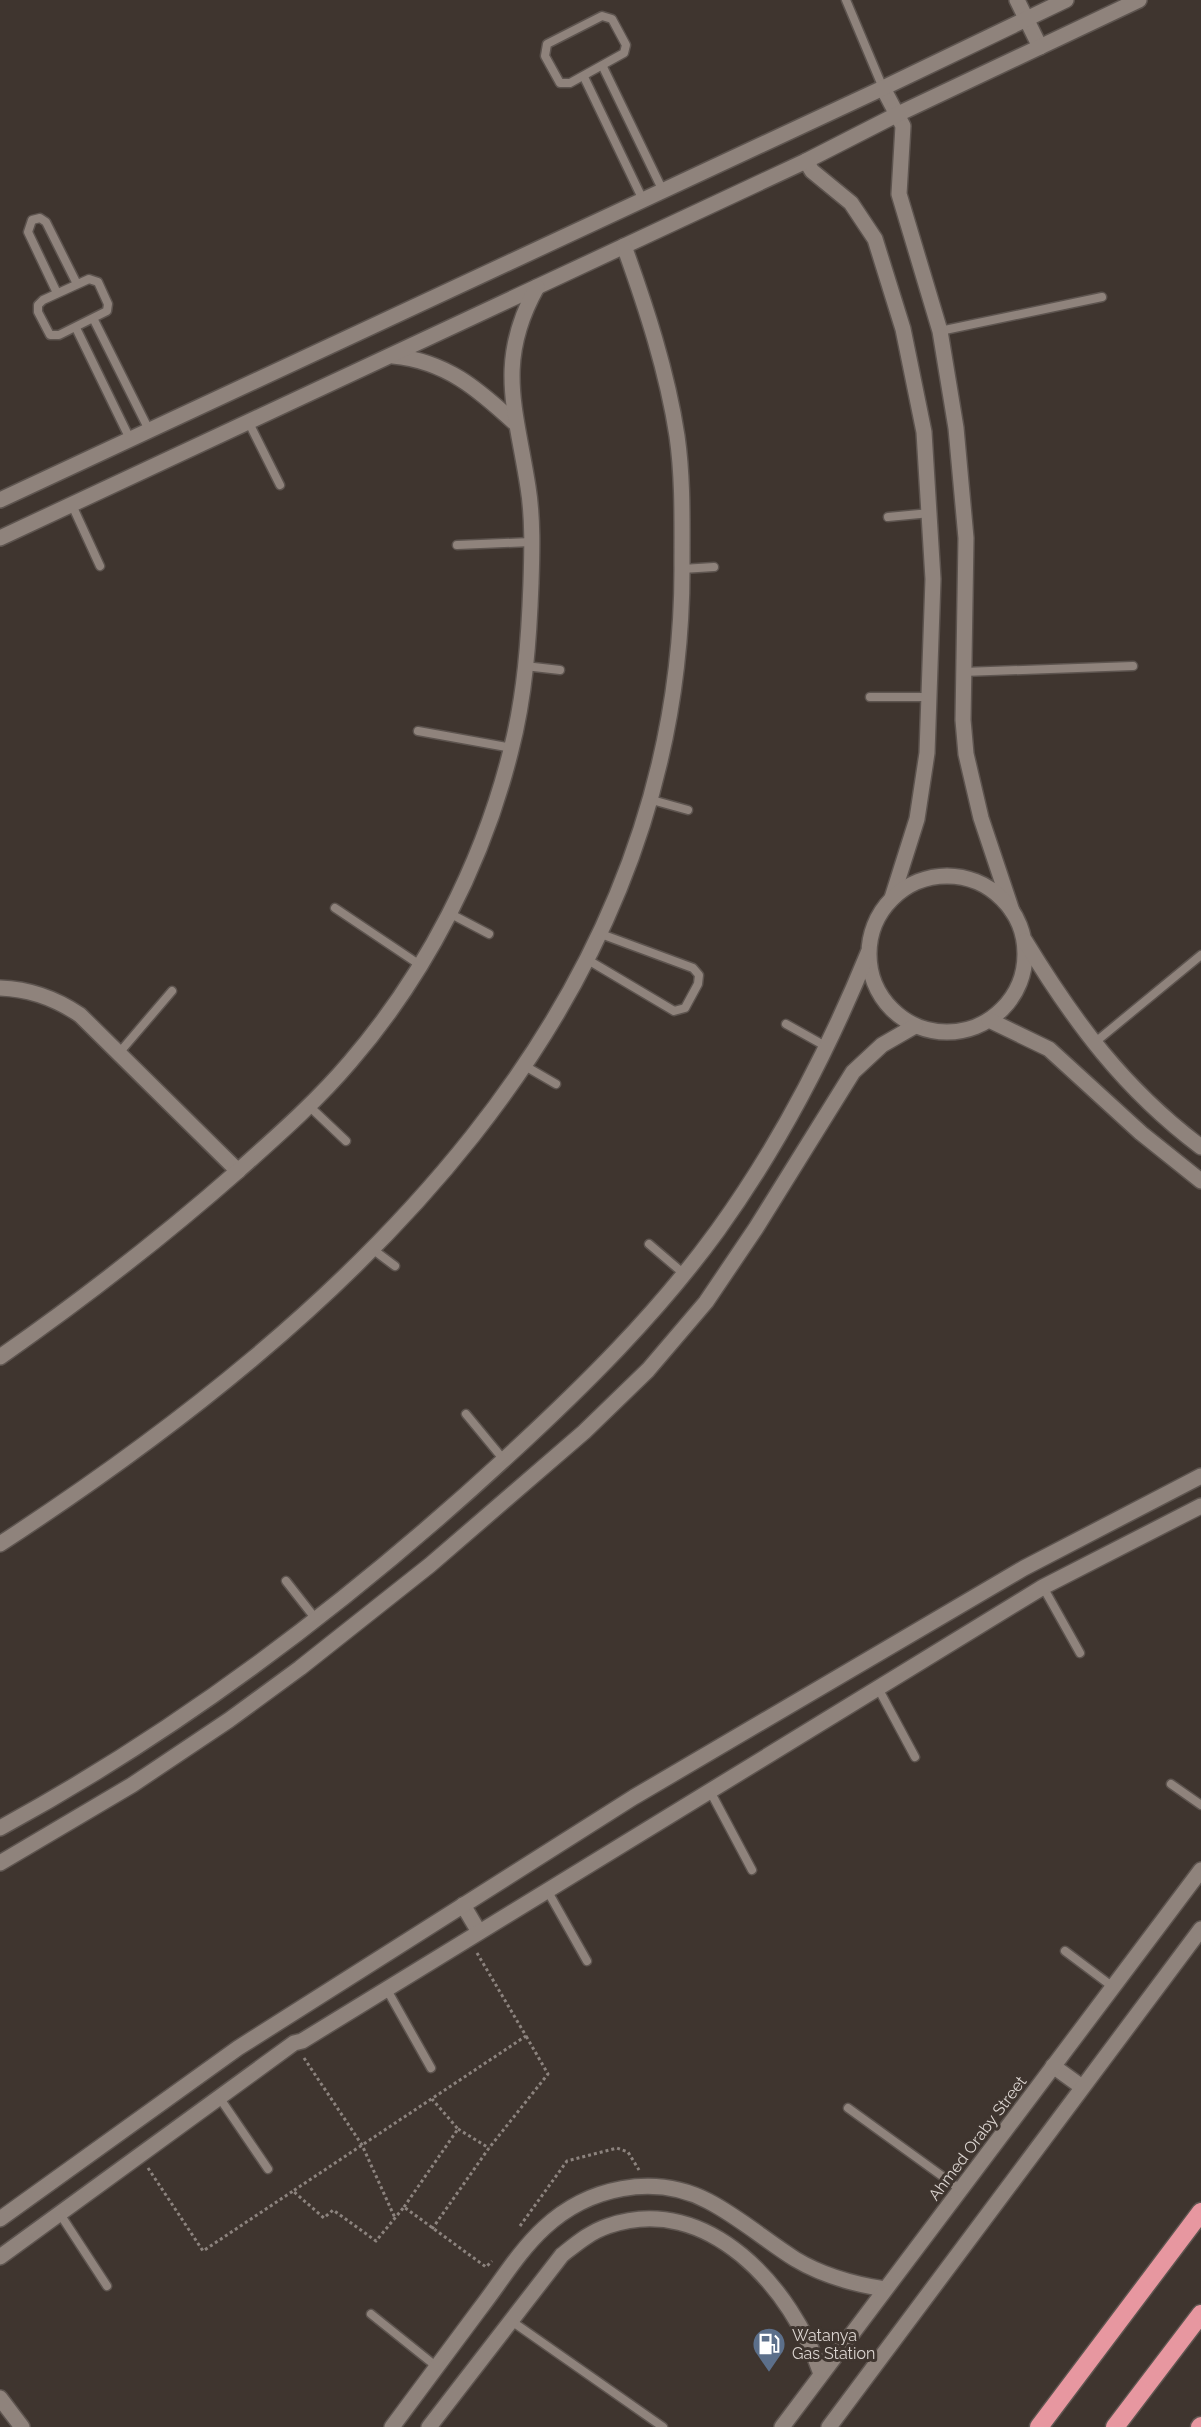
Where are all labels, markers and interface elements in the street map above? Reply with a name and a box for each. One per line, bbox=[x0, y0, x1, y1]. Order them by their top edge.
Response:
street label: Ahmed Oraby Street bbox=[924, 2072, 1031, 2204]
fuel station icon: Watanya Gas Station bbox=[751, 2326, 787, 2373]
place label: Watanya Gas Station bbox=[792, 2326, 875, 2363]

